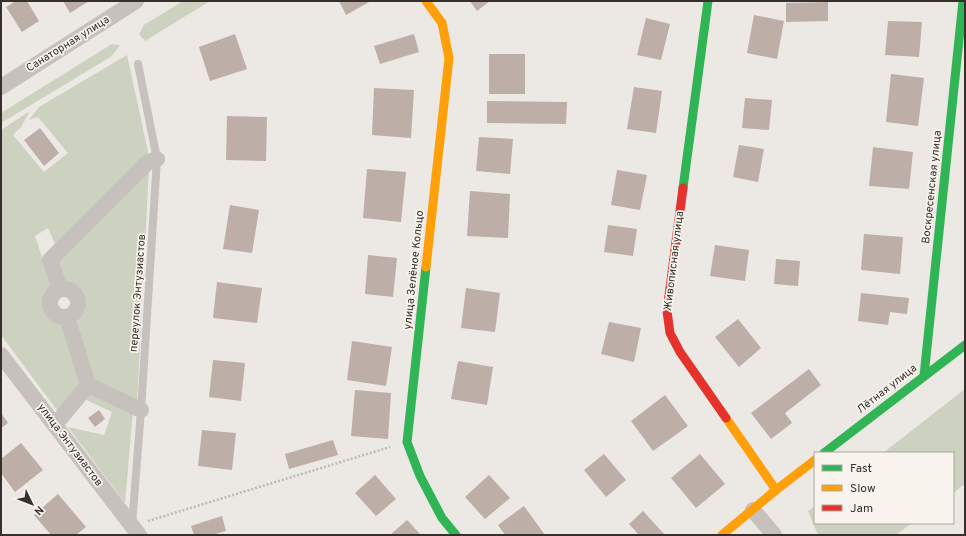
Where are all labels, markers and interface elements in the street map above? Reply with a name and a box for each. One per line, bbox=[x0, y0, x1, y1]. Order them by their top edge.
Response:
street label: Санаторная улица bbox=[24, 13, 112, 75]
street label: Воскресенская улица bbox=[919, 129, 945, 244]
street label: улица Зелёное Кольцо bbox=[401, 210, 427, 330]
street label: Живописная улица bbox=[661, 210, 687, 312]
street label: переулок Энтузиастов bbox=[127, 234, 149, 352]
street label: Лётная улица bbox=[854, 361, 920, 417]
street label: улица Энтузиастов bbox=[34, 401, 106, 489]
legend bbox=[814, 452, 954, 524]
text: Fast bbox=[850, 461, 872, 477]
text: Slow bbox=[850, 481, 876, 497]
north arrow bbox=[12, 484, 52, 524]
text: Jam bbox=[850, 501, 873, 517]
text: N bbox=[31, 502, 46, 518]

